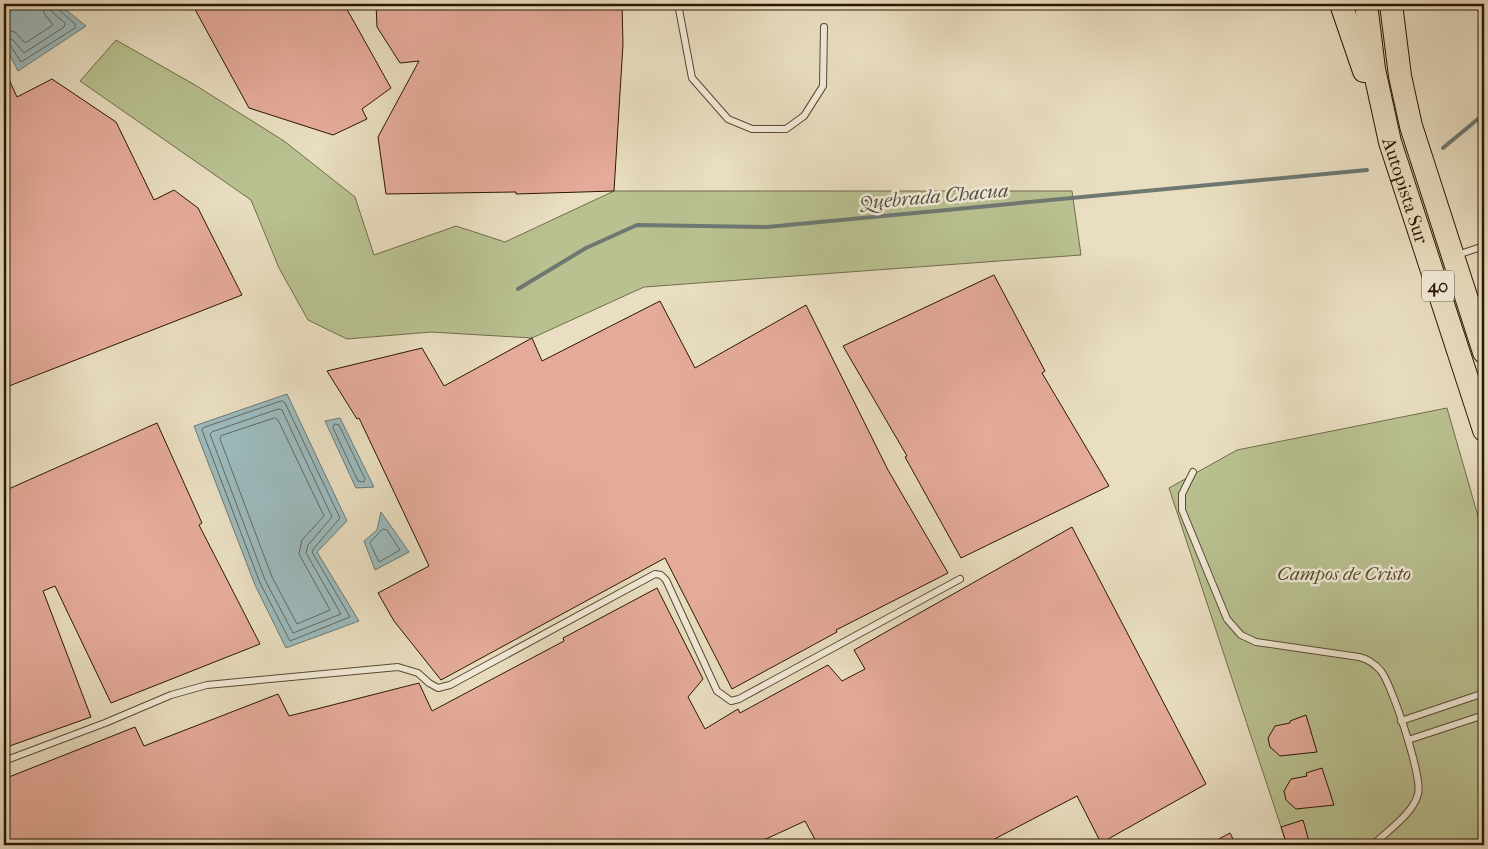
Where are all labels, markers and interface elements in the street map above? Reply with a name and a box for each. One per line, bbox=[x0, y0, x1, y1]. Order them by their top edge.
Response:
street label: Autopista Sur bbox=[1377, 134, 1433, 247]
water label: Quebrada Chacua bbox=[858, 179, 1009, 216]
road number: 40 bbox=[1422, 270, 1454, 302]
park label: Campos de Cristo bbox=[1277, 563, 1411, 585]

